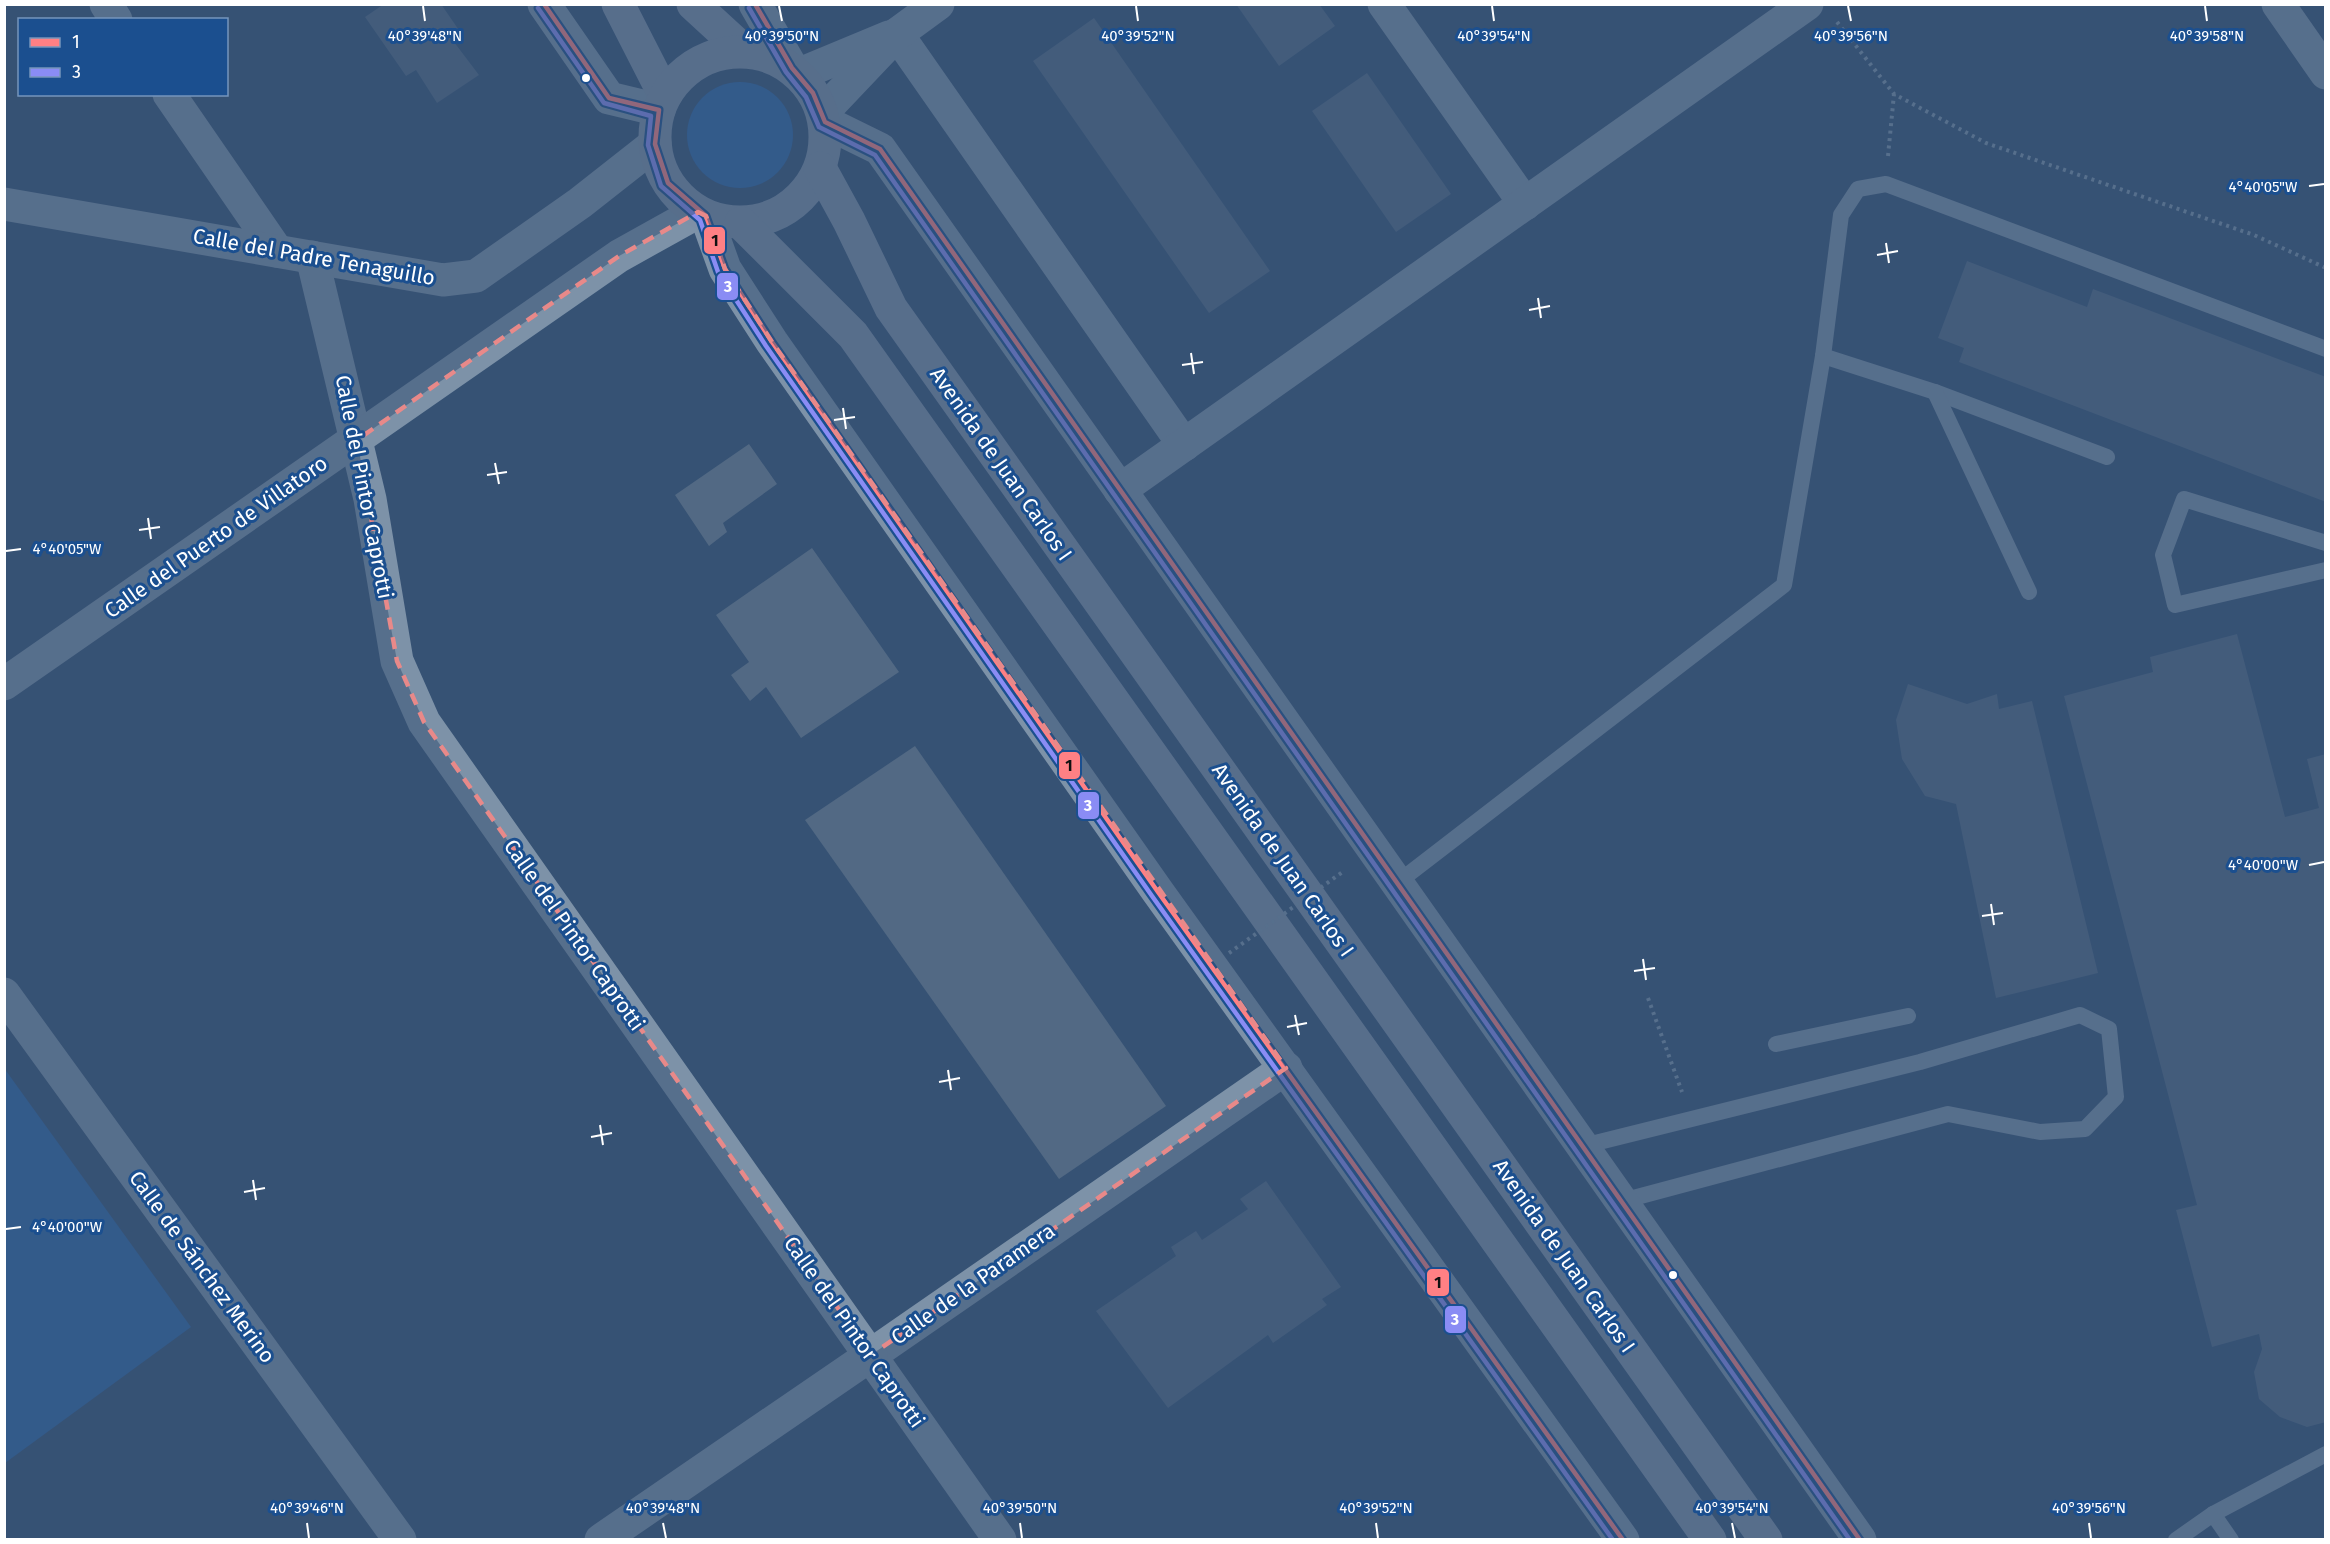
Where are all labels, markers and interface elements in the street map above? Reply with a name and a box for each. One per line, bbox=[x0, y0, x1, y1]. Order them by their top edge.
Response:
legend bbox=[18, 18, 228, 96]
text: 40°39'48"N bbox=[388, 27, 462, 45]
text: 40°39'50"N bbox=[745, 27, 819, 45]
text: 40°39'52"N bbox=[1101, 27, 1175, 45]
text: 40°39'54"N bbox=[1457, 27, 1531, 45]
text: 40°39'56"N bbox=[1814, 27, 1888, 45]
text: 40°39'58"N bbox=[2170, 27, 2244, 45]
text: 1 bbox=[72, 31, 80, 53]
text: 3 bbox=[72, 61, 81, 83]
unlabelled marker bbox=[580, 72, 592, 84]
text: 4°40'05"W bbox=[2229, 178, 2298, 196]
street label: Calle del Padre Tenaguillo bbox=[191, 223, 437, 291]
line badge: 1 bbox=[703, 226, 726, 255]
text: 1 bbox=[711, 231, 719, 250]
line badge: 3 bbox=[716, 272, 739, 301]
text: 3 bbox=[723, 277, 732, 296]
street label: Avenida de Juan Carlos I bbox=[924, 362, 1078, 566]
street label: Calle del Pintor Caprotti bbox=[330, 373, 398, 601]
street label: Calle del Puerto de Villatoro bbox=[99, 450, 333, 624]
text: 4°40'05"W bbox=[33, 540, 102, 558]
line badge: 1 bbox=[1058, 751, 1081, 780]
text: 1 bbox=[1065, 756, 1073, 775]
street label: Avenida de Juan Carlos I bbox=[1206, 758, 1360, 962]
line badge: 3 bbox=[1077, 791, 1100, 820]
text: 3 bbox=[1083, 796, 1092, 815]
street label: Calle del Pintor Caprotti bbox=[498, 834, 650, 1036]
text: 4°40'00"W bbox=[2228, 856, 2299, 874]
street label: Avenida de Juan Carlos I bbox=[1487, 1154, 1641, 1358]
street label: Calle de Sánchez Merino bbox=[123, 1166, 281, 1368]
text: 4°40'00"W bbox=[32, 1218, 103, 1236]
street label: Calle de la Paramera bbox=[886, 1218, 1060, 1350]
street label: Calle del Pintor Caprotti bbox=[778, 1231, 930, 1433]
line badge: 1 bbox=[1426, 1268, 1450, 1297]
unlabelled marker bbox=[1667, 1269, 1679, 1281]
text: 1 bbox=[1434, 1273, 1442, 1292]
line badge: 3 bbox=[1444, 1305, 1467, 1334]
text: 3 bbox=[1450, 1310, 1459, 1329]
text: 40°39'46"N bbox=[270, 1499, 344, 1517]
text: 40°39'48"N bbox=[626, 1499, 700, 1517]
text: 40°39'50"N bbox=[983, 1499, 1057, 1517]
text: 40°39'52"N bbox=[1339, 1499, 1413, 1517]
text: 40°39'54"N bbox=[1695, 1499, 1769, 1517]
text: 40°39'56"N bbox=[2052, 1499, 2126, 1517]

